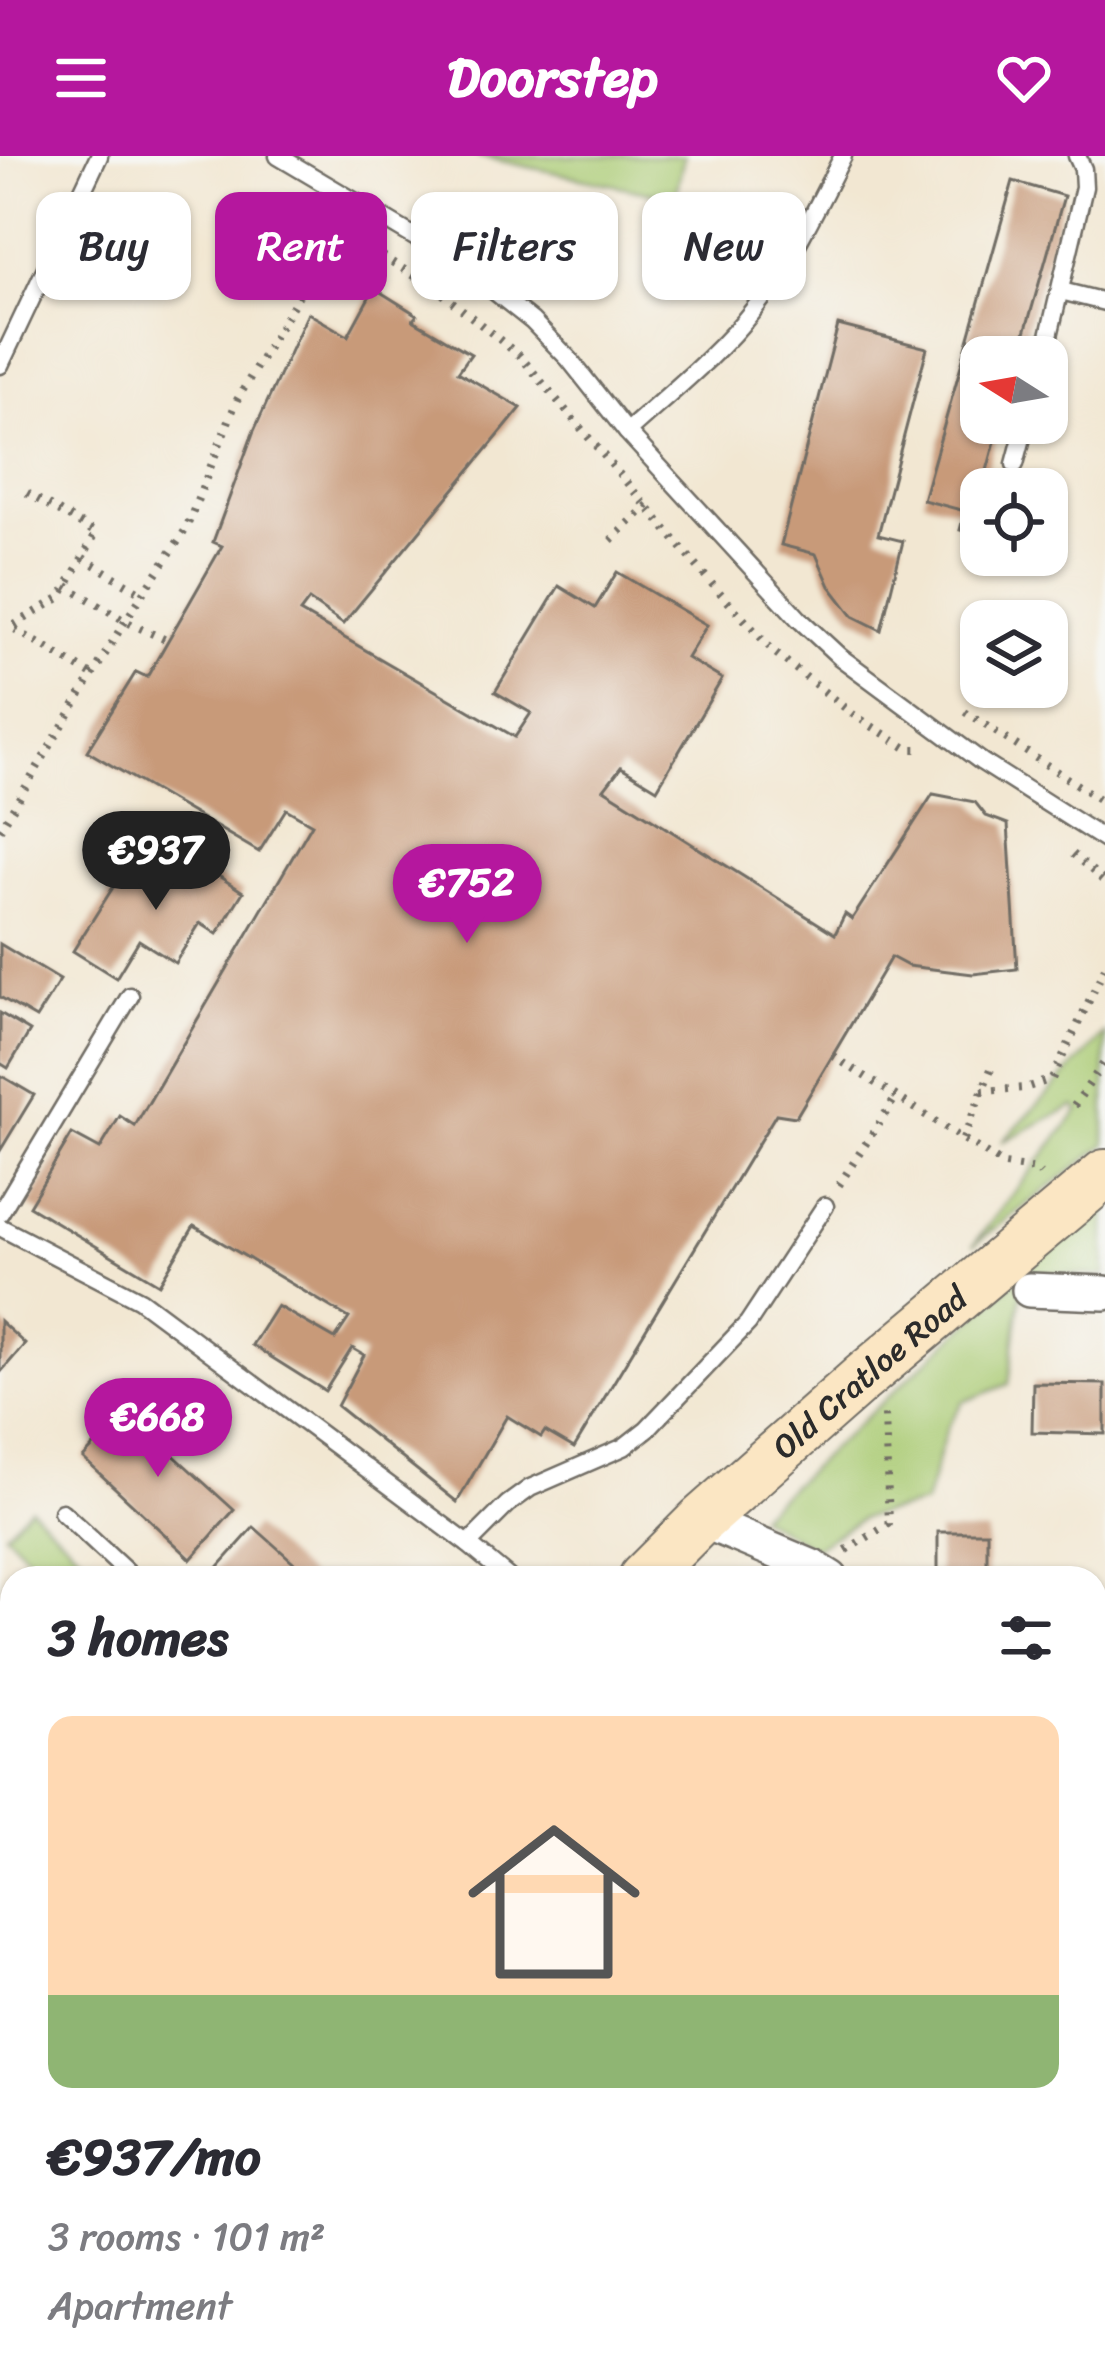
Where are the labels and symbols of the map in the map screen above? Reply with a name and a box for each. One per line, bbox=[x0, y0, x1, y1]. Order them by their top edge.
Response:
north arrow bbox=[960, 336, 1068, 444]
pin: €937 bbox=[85, 811, 227, 913]
pin: €752 bbox=[396, 844, 538, 946]
street label: Old Cratloe Road bbox=[759, 1270, 983, 1474]
pin: €668 bbox=[87, 1378, 229, 1480]

